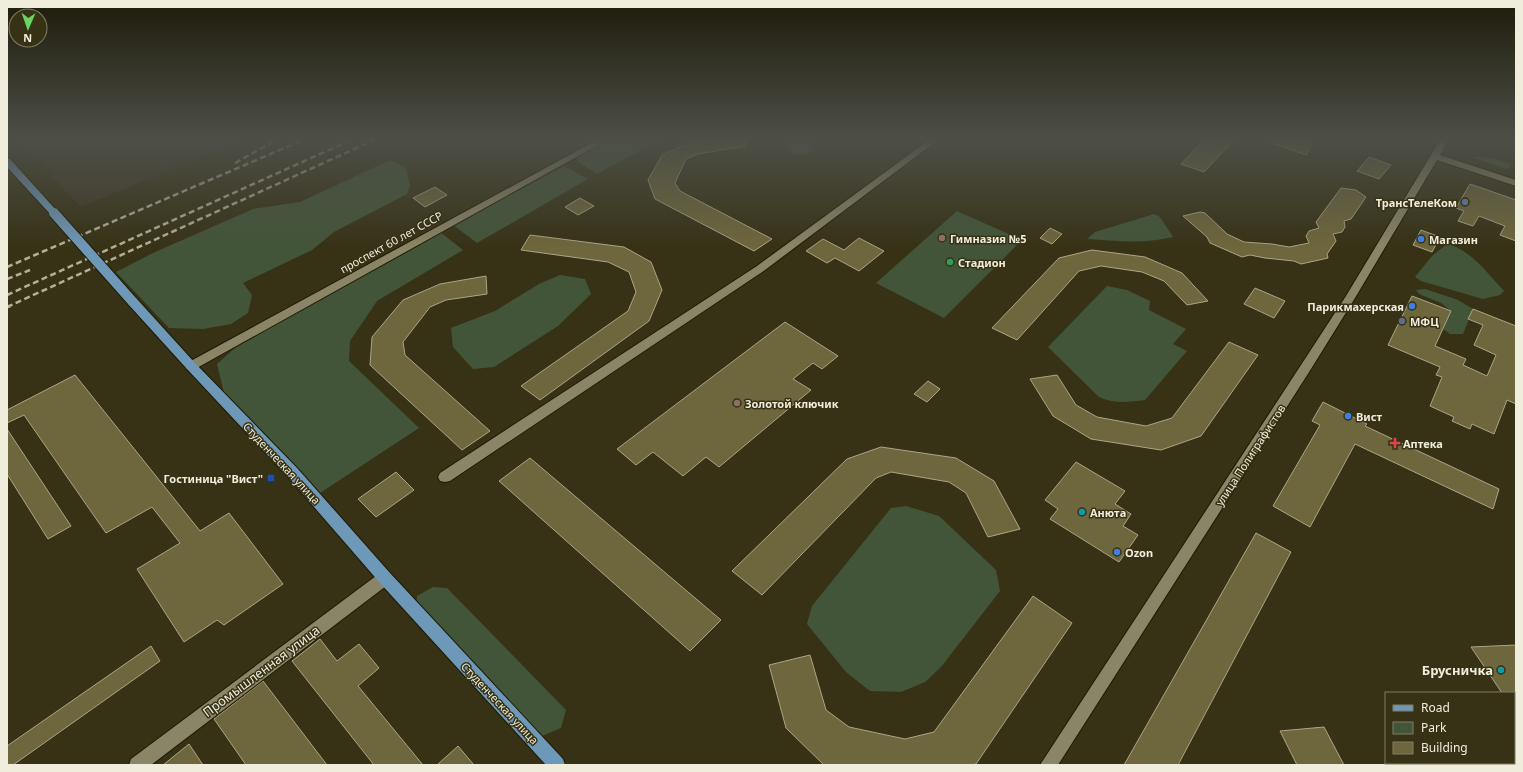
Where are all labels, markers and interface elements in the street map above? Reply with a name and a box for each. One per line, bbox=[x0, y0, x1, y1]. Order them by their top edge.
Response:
north arrow bbox=[8, 8, 48, 48]
text: N bbox=[23, 31, 32, 46]
place label: ТрансТелеКом bbox=[1376, 195, 1457, 210]
marker: ТрансТелеКом bbox=[1460, 197, 1470, 207]
street label: проспект 60 лет СССР bbox=[337, 207, 445, 276]
place label: Гимназия №5 bbox=[950, 231, 1026, 246]
place label: Магазин bbox=[1429, 232, 1478, 247]
marker: Гимназия №5 bbox=[937, 233, 947, 243]
marker: Магазин bbox=[1416, 234, 1426, 244]
place label: Стадион bbox=[958, 255, 1006, 270]
marker: Стадион bbox=[945, 257, 955, 267]
place label: Парикмахерская bbox=[1307, 299, 1404, 314]
marker: Парикмахерская bbox=[1407, 301, 1417, 311]
place label: МФЦ bbox=[1410, 314, 1439, 329]
marker: МФЦ bbox=[1397, 316, 1407, 326]
place label: Золотой ключик bbox=[745, 396, 839, 411]
marker: Золотой ключик bbox=[732, 398, 742, 408]
street label: улица Полиграфистов bbox=[1212, 402, 1288, 508]
place label: Вист bbox=[1356, 409, 1382, 424]
marker: Вист bbox=[1343, 411, 1353, 421]
street label: Студенческая улица bbox=[240, 419, 324, 507]
place label: Аптека bbox=[1403, 436, 1443, 451]
marker: Аптека bbox=[1390, 438, 1400, 448]
place label: Гостиница "Вист" bbox=[164, 471, 263, 486]
marker: Гостиница "Вист" bbox=[266, 473, 276, 483]
place label: Анюта bbox=[1090, 505, 1126, 520]
marker: Анюта bbox=[1077, 507, 1087, 517]
place label: Ozon bbox=[1125, 545, 1153, 560]
marker: Ozon bbox=[1112, 547, 1122, 557]
street label: Промышленная улица bbox=[199, 621, 323, 721]
street label: Студенческая улица bbox=[458, 659, 542, 747]
place label: Брусничка bbox=[1422, 661, 1493, 679]
marker: Брусничка bbox=[1496, 665, 1506, 675]
legend bbox=[1385, 692, 1515, 764]
text: Road bbox=[1421, 699, 1450, 716]
text: Park bbox=[1421, 719, 1447, 736]
text: Building bbox=[1421, 739, 1468, 756]

